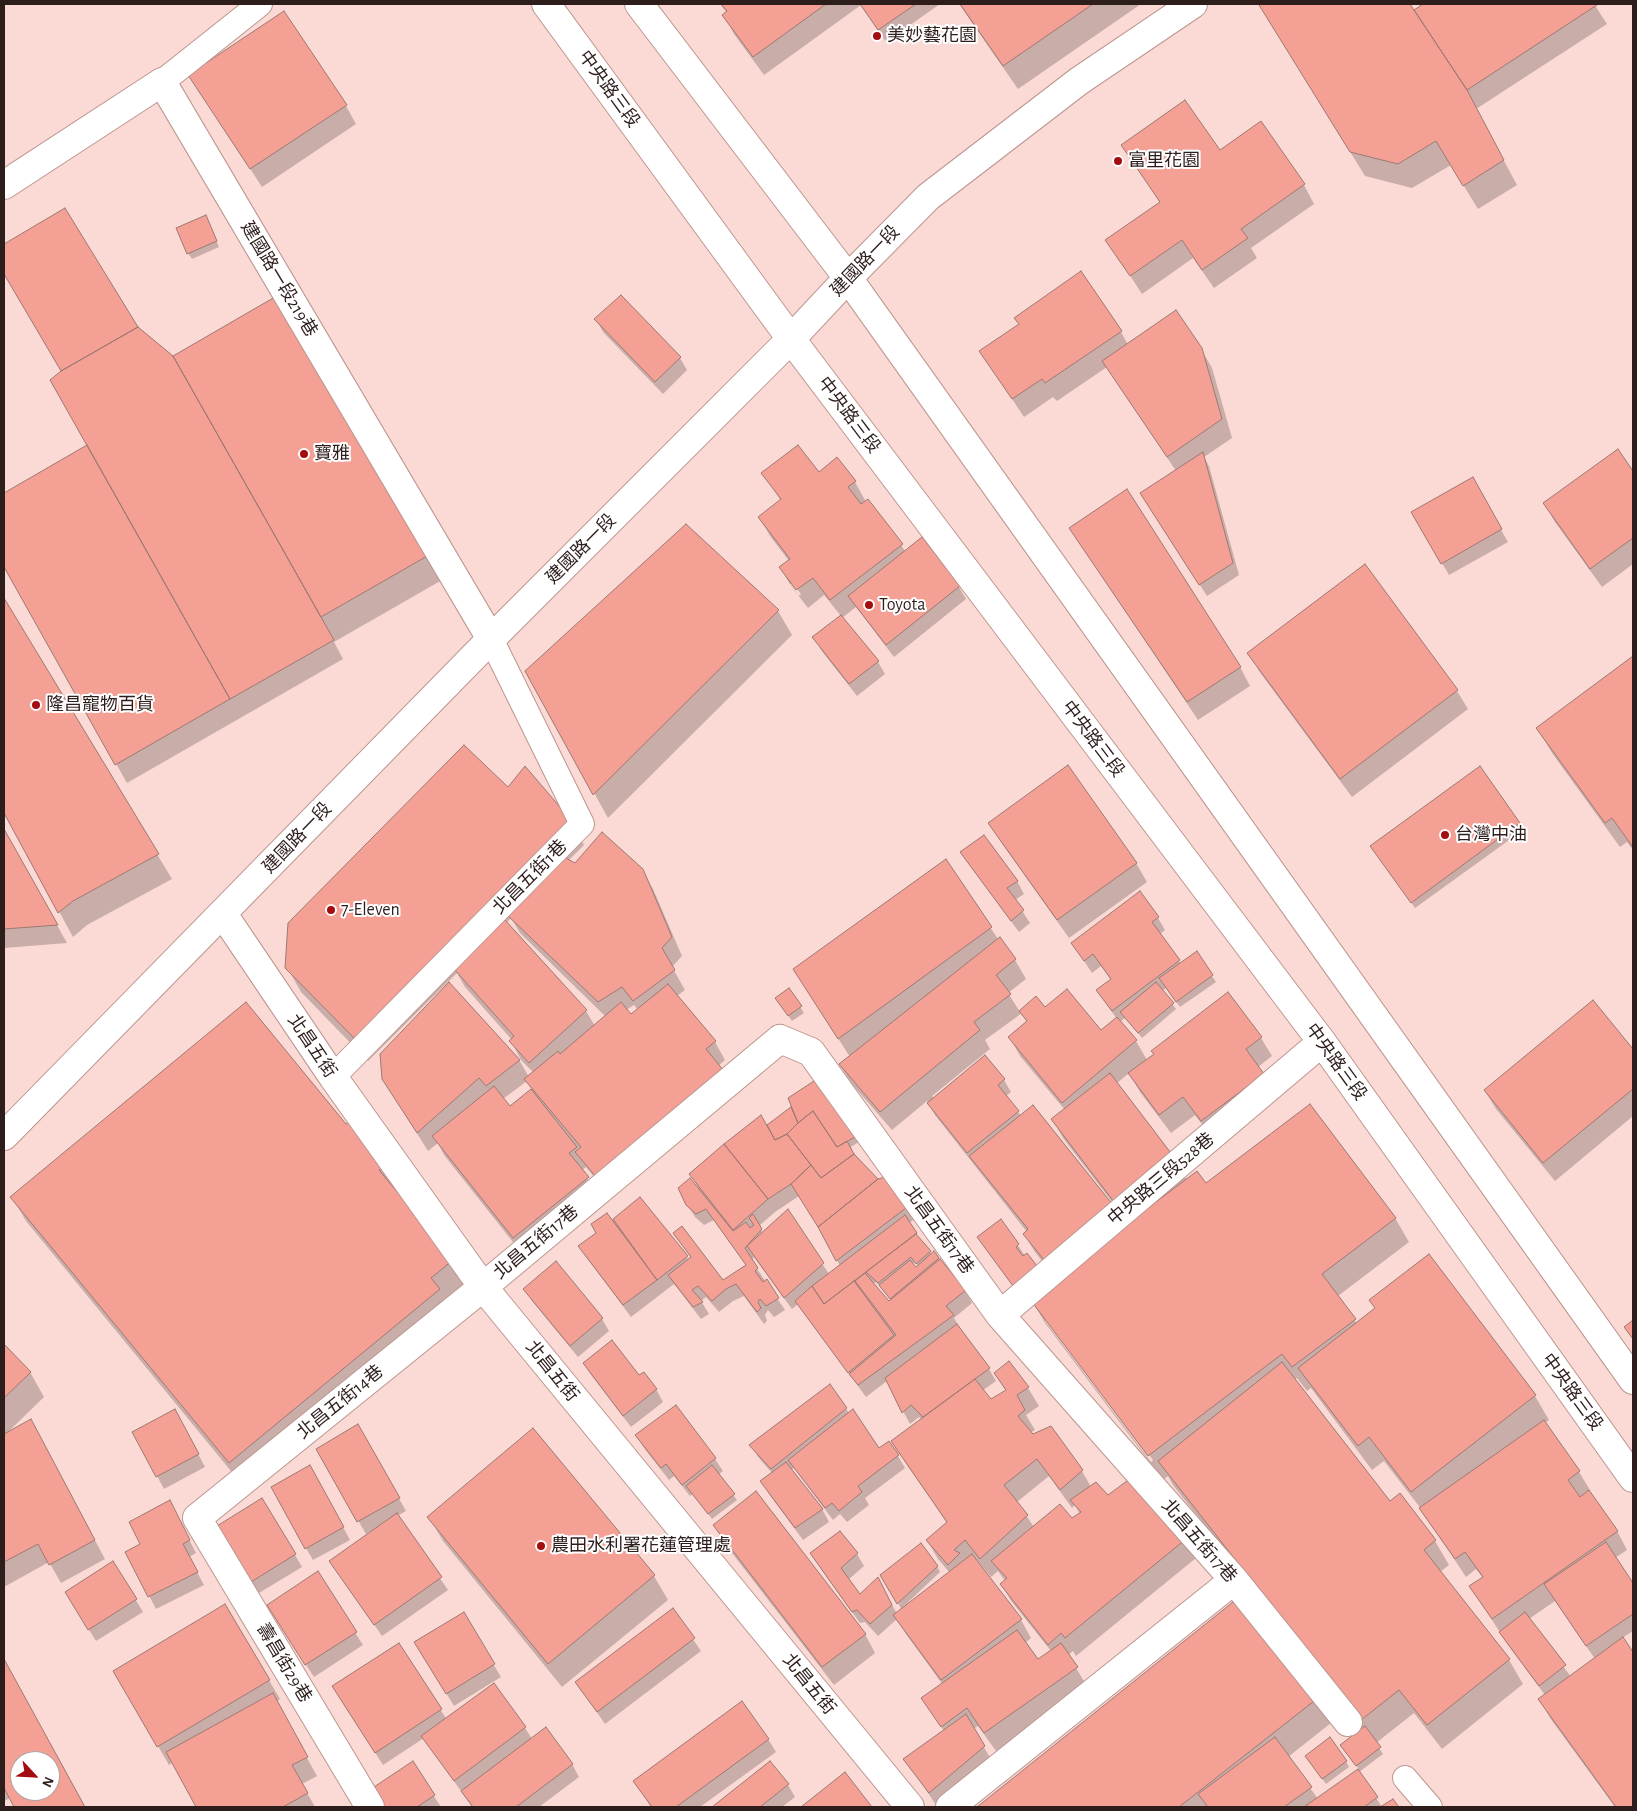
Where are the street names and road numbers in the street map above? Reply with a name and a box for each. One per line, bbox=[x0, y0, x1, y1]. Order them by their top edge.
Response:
street label: 中央路三段 bbox=[574, 46, 644, 132]
street label: 建國路一段219巷 bbox=[236, 217, 322, 341]
street label: 建國路一段 bbox=[826, 221, 904, 301]
street label: 中央路三段 bbox=[813, 373, 885, 457]
street label: 建國路一段 bbox=[542, 510, 620, 588]
street label: 中央路三段 bbox=[1057, 697, 1129, 781]
street label: 建國路一段 bbox=[258, 798, 336, 878]
street label: 北昌五街1巷 bbox=[488, 835, 572, 919]
street label: 北昌五街 bbox=[283, 1010, 341, 1082]
street label: 中央路三段 bbox=[1301, 1019, 1371, 1105]
street label: 中央路三段528巷 bbox=[1103, 1128, 1219, 1230]
street label: 北昌五街17巷 bbox=[900, 1182, 978, 1278]
street label: 北昌五街17巷 bbox=[489, 1200, 583, 1284]
street label: 北昌五街 bbox=[521, 1336, 583, 1406]
street label: 中央路三段 bbox=[1537, 1349, 1607, 1435]
street label: 北昌五街14巷 bbox=[292, 1361, 388, 1443]
street label: 北昌五街17巷 bbox=[1157, 1495, 1241, 1587]
street label: 壽昌街29巷 bbox=[252, 1619, 316, 1707]
street label: 北昌五街 bbox=[778, 1649, 840, 1719]

